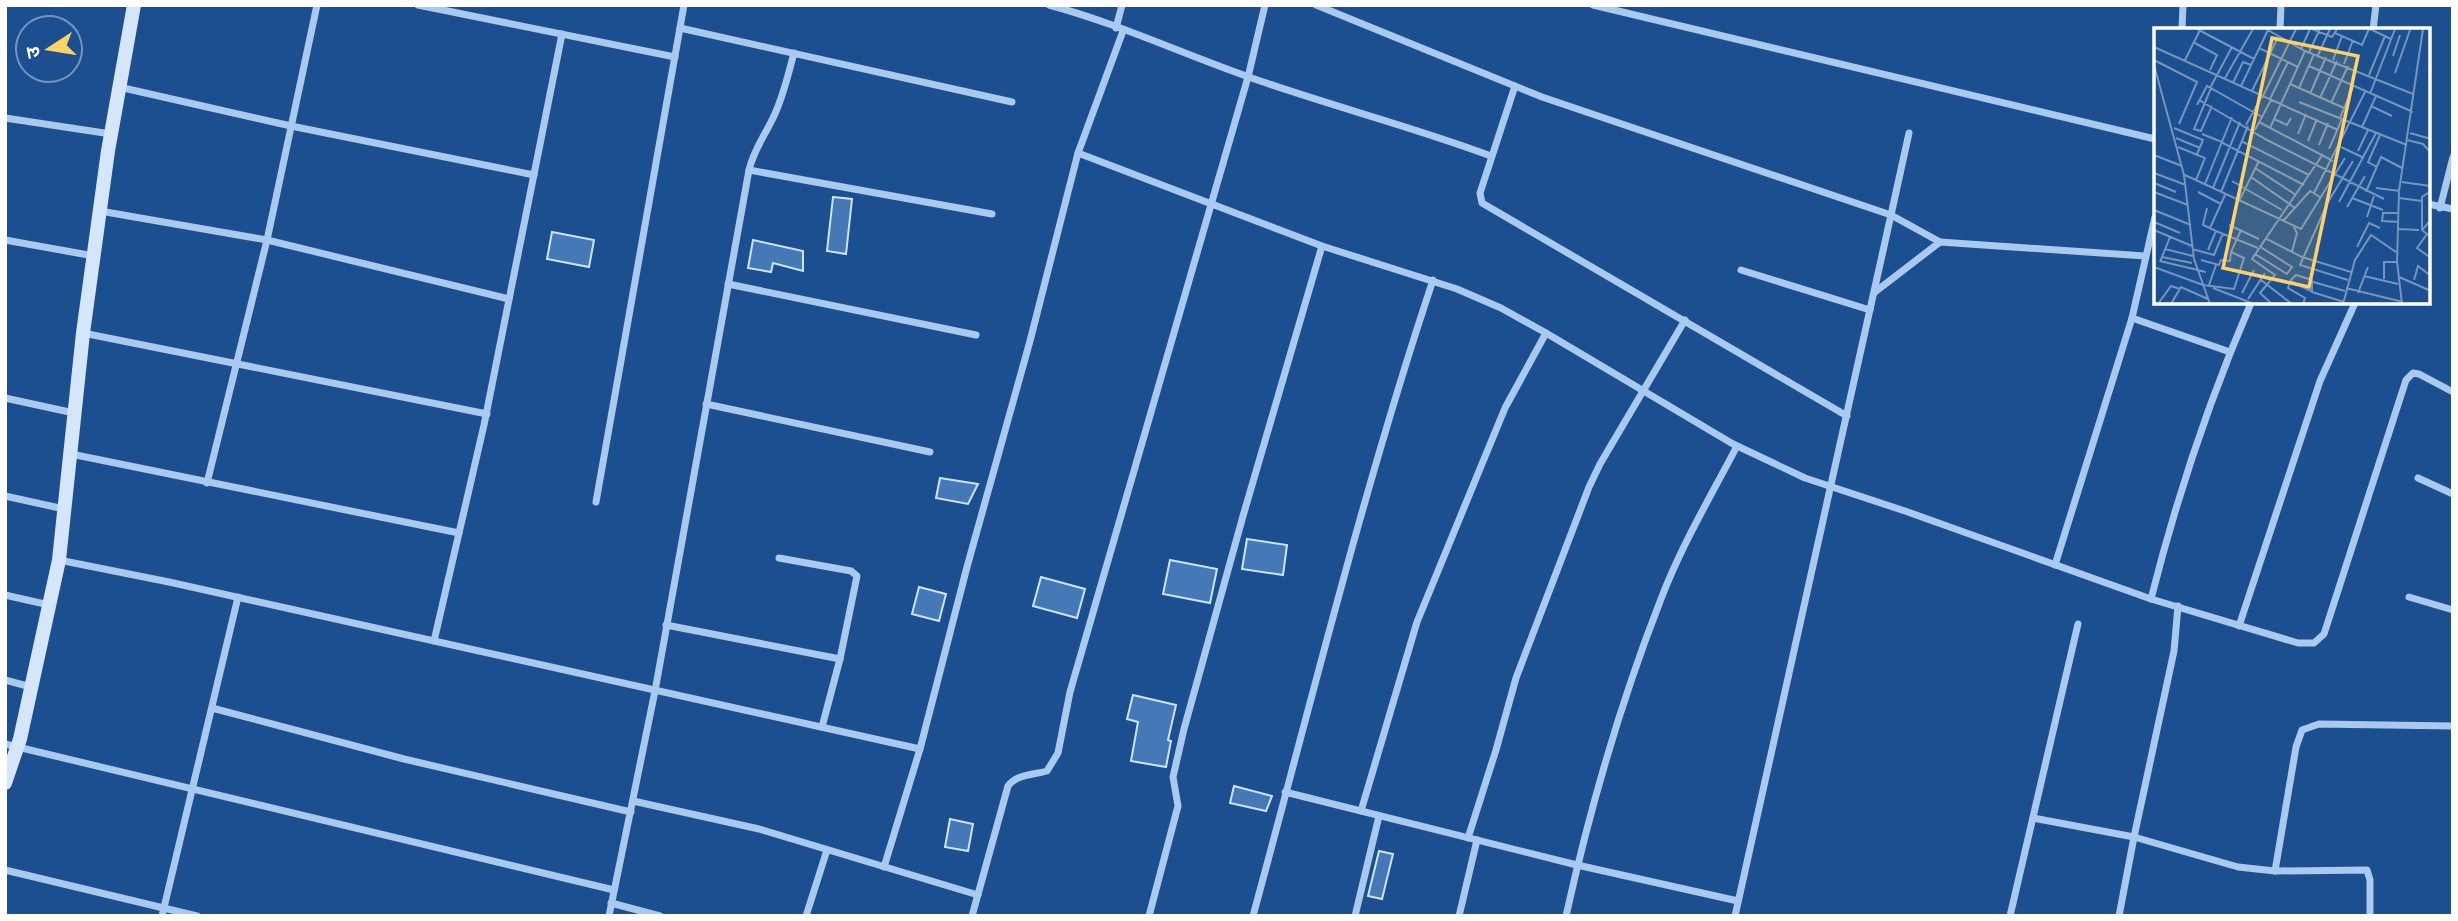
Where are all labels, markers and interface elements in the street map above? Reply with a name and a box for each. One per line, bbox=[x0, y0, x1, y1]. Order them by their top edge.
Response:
north arrow bbox=[14, 14, 84, 84]
inset map bbox=[2154, 28, 2430, 304]
text: उ bbox=[16, 43, 47, 61]

